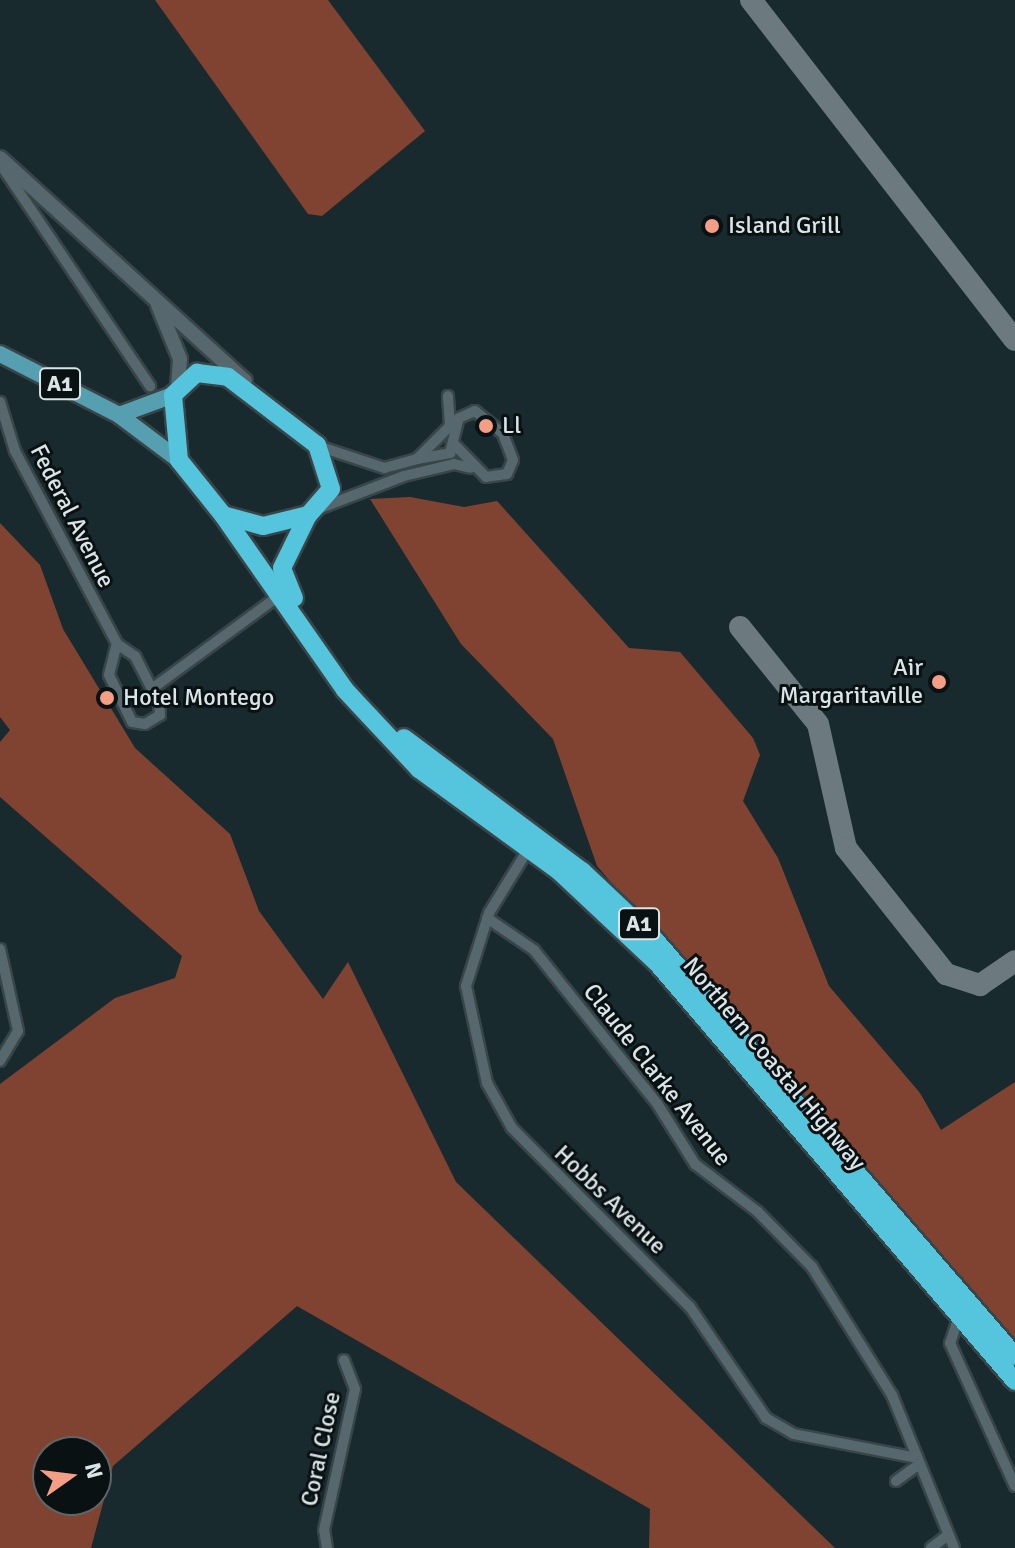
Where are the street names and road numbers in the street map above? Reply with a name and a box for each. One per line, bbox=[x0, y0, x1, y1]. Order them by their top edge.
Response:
road number: A1 bbox=[38, 366, 82, 402]
street label: Federal Avenue bbox=[24, 440, 120, 592]
road number: A1 bbox=[617, 906, 661, 942]
street label: Northern Coastal Highway bbox=[676, 952, 872, 1176]
street label: Claude Clarke Avenue bbox=[577, 978, 737, 1172]
street label: Hobbs Avenue bbox=[548, 1139, 672, 1261]
street label: Coral Close bbox=[295, 1389, 347, 1509]

